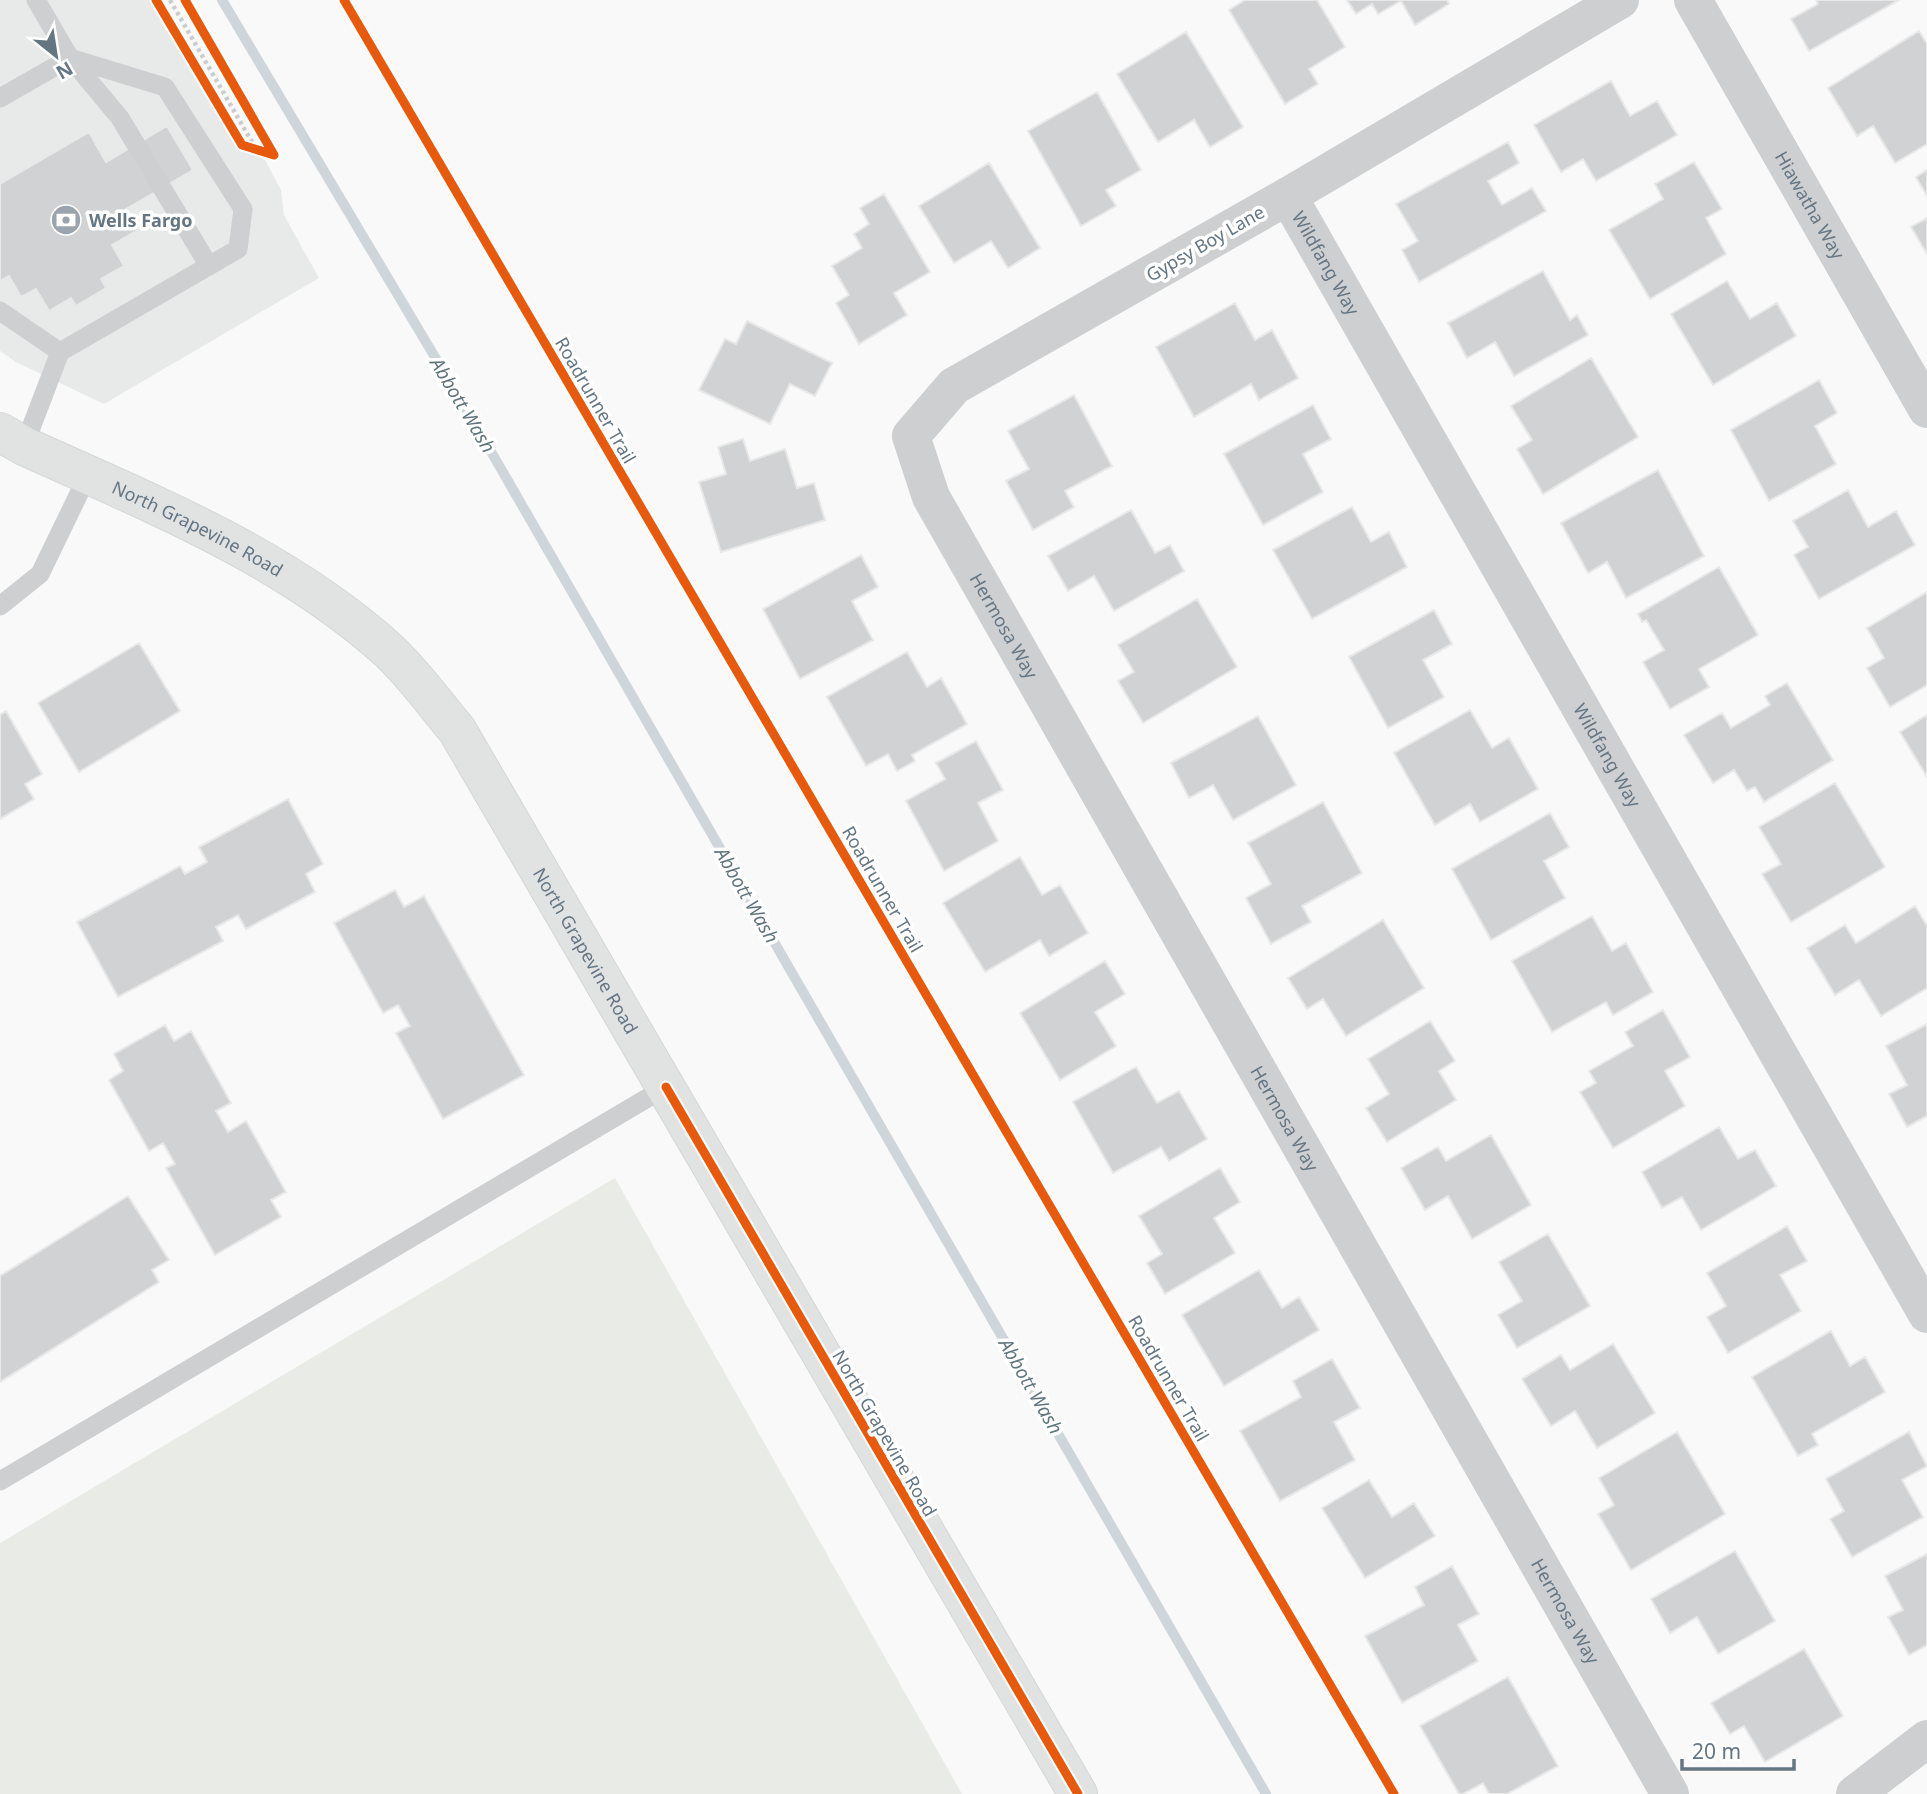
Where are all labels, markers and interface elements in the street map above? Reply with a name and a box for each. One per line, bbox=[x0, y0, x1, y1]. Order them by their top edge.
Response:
north arrow bbox=[21, 21, 91, 91]
text: N bbox=[51, 56, 78, 86]
street label: Hiawatha Way bbox=[1770, 147, 1851, 264]
street label: Gypsy Boy Lane bbox=[1142, 199, 1268, 287]
bank icon: Wells Fargo bbox=[49, 203, 83, 237]
street label: Wildfang Way bbox=[1287, 207, 1366, 320]
place label: Wells Fargo bbox=[89, 208, 192, 232]
street label: Roadrunner Trail bbox=[550, 333, 642, 467]
water label: Abbott Wash bbox=[423, 351, 502, 457]
street label: North Grapevine Road bbox=[108, 475, 287, 582]
street label: Hermosa Way bbox=[965, 569, 1044, 683]
street label: Wildfang Way bbox=[1568, 699, 1647, 812]
street label: Roadrunner Trail bbox=[837, 822, 929, 956]
water label: Abbott Wash bbox=[708, 841, 785, 948]
street label: North Grapevine Road bbox=[528, 863, 644, 1038]
street label: Hermosa Way bbox=[1245, 1061, 1325, 1176]
street label: Roadrunner Trail bbox=[1123, 1311, 1215, 1445]
water label: Abbott Wash bbox=[992, 1332, 1069, 1439]
street label: North Grapevine Road bbox=[827, 1345, 943, 1521]
street label: Hermosa Way bbox=[1526, 1554, 1606, 1669]
scale bar bbox=[1682, 1728, 1794, 1772]
text: 20 m bbox=[1692, 1737, 1741, 1765]

